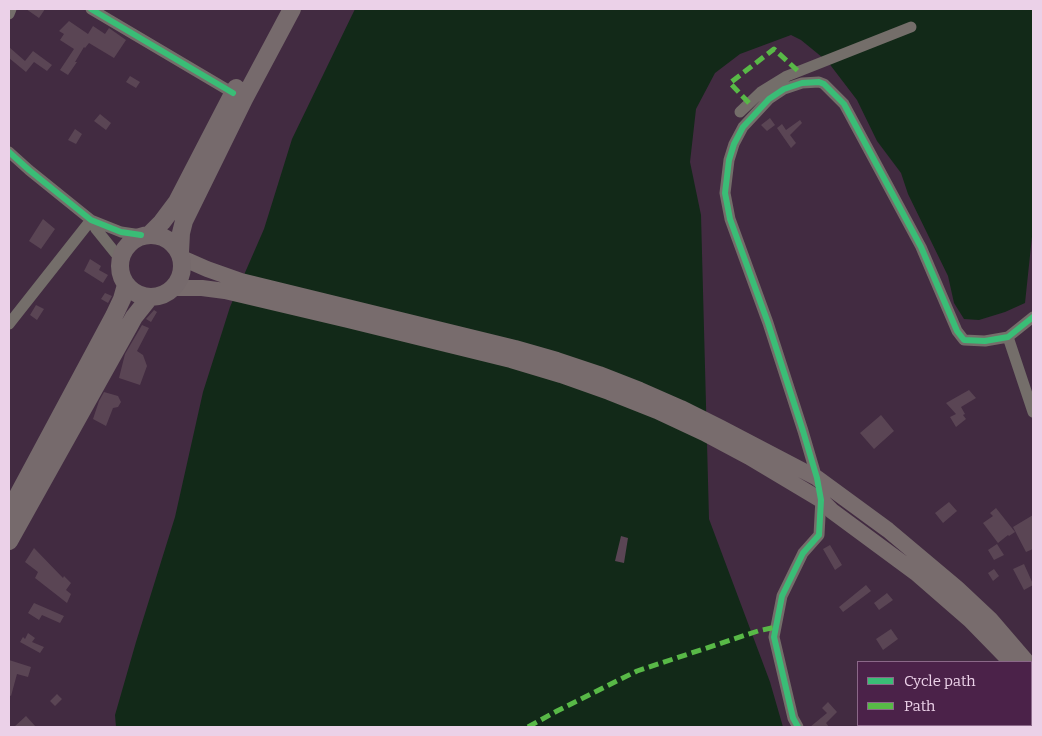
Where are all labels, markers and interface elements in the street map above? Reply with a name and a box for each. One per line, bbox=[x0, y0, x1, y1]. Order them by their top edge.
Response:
legend bbox=[857, 661, 1032, 726]
text: Cycle path bbox=[904, 672, 976, 690]
text: Path bbox=[904, 697, 935, 715]

